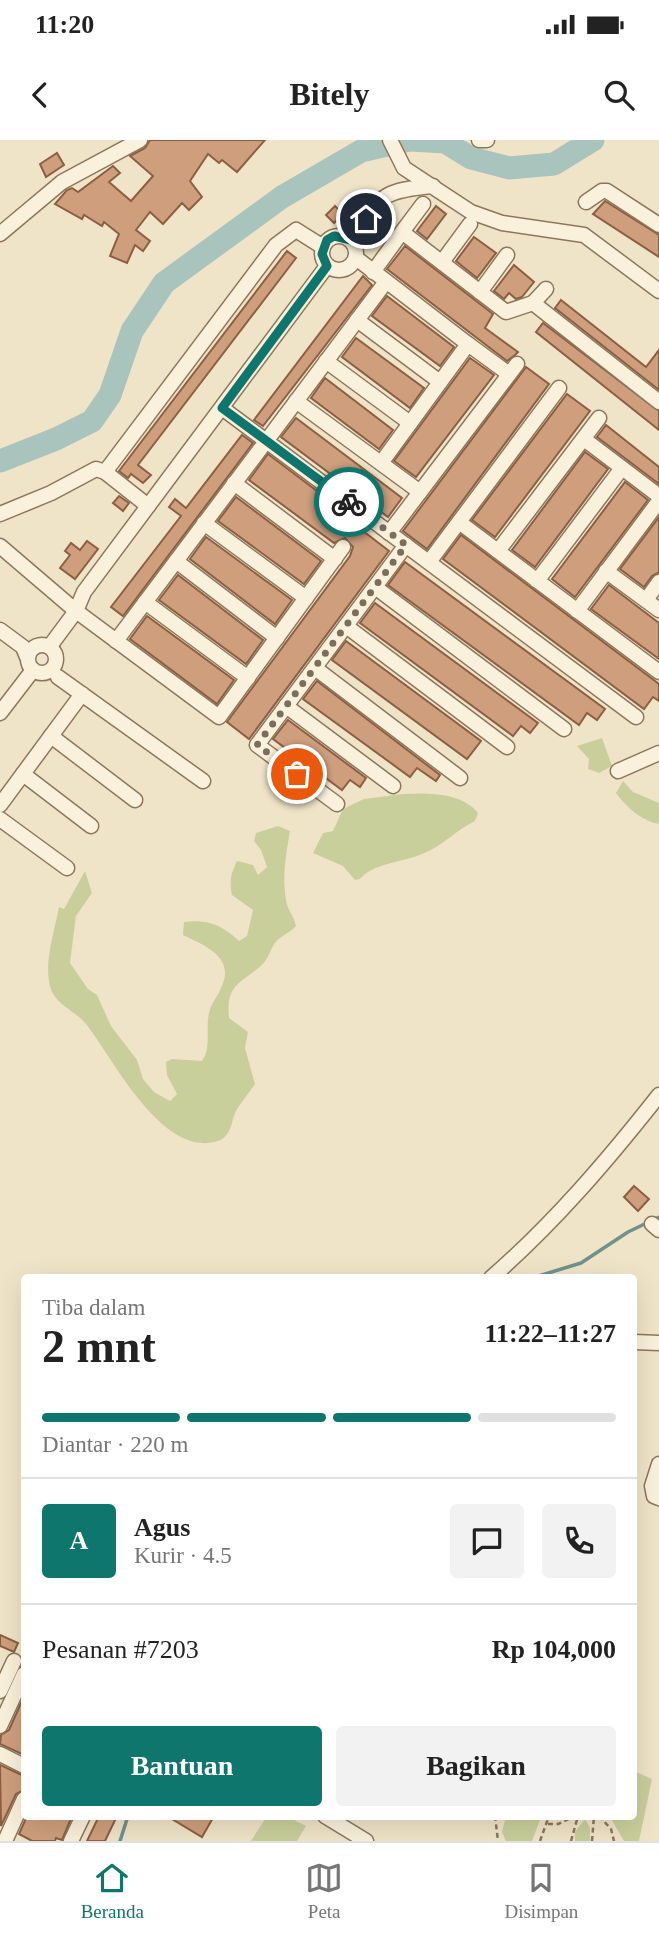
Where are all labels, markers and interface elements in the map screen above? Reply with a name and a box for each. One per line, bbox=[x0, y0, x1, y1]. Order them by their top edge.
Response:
text: 11:20 bbox=[35, 10, 94, 39]
icon: back bbox=[21, 76, 59, 114]
text: Bitely bbox=[290, 76, 369, 112]
icon: search bbox=[600, 76, 638, 114]
pin bbox=[336, 189, 396, 249]
icon: home bbox=[347, 200, 385, 238]
courier bbox=[314, 467, 384, 537]
icon: bike bbox=[330, 483, 368, 521]
pin bbox=[267, 744, 327, 804]
icon: bag bbox=[278, 755, 316, 793]
text: Tiba dalam bbox=[42, 1295, 145, 1320]
text: 11:22–11:27 bbox=[485, 1319, 616, 1348]
text: 2 mnt bbox=[42, 1321, 156, 1372]
text: Diantar · 220 m bbox=[42, 1432, 188, 1457]
button: chat bbox=[450, 1504, 524, 1578]
button: phone bbox=[542, 1504, 616, 1578]
text: Agus bbox=[134, 1513, 190, 1542]
text: A bbox=[70, 1526, 88, 1555]
text: Kurir · 4.5 bbox=[134, 1543, 232, 1568]
text: Pesanan #7203 bbox=[42, 1635, 199, 1664]
text: Rp 104,000 bbox=[492, 1635, 616, 1664]
button: Bantuan bbox=[42, 1726, 322, 1806]
button: Bagikan bbox=[336, 1726, 616, 1806]
tab: Beranda bbox=[81, 1859, 144, 1923]
tab: Peta bbox=[305, 1859, 343, 1923]
tab: Disimpan bbox=[504, 1859, 578, 1923]

